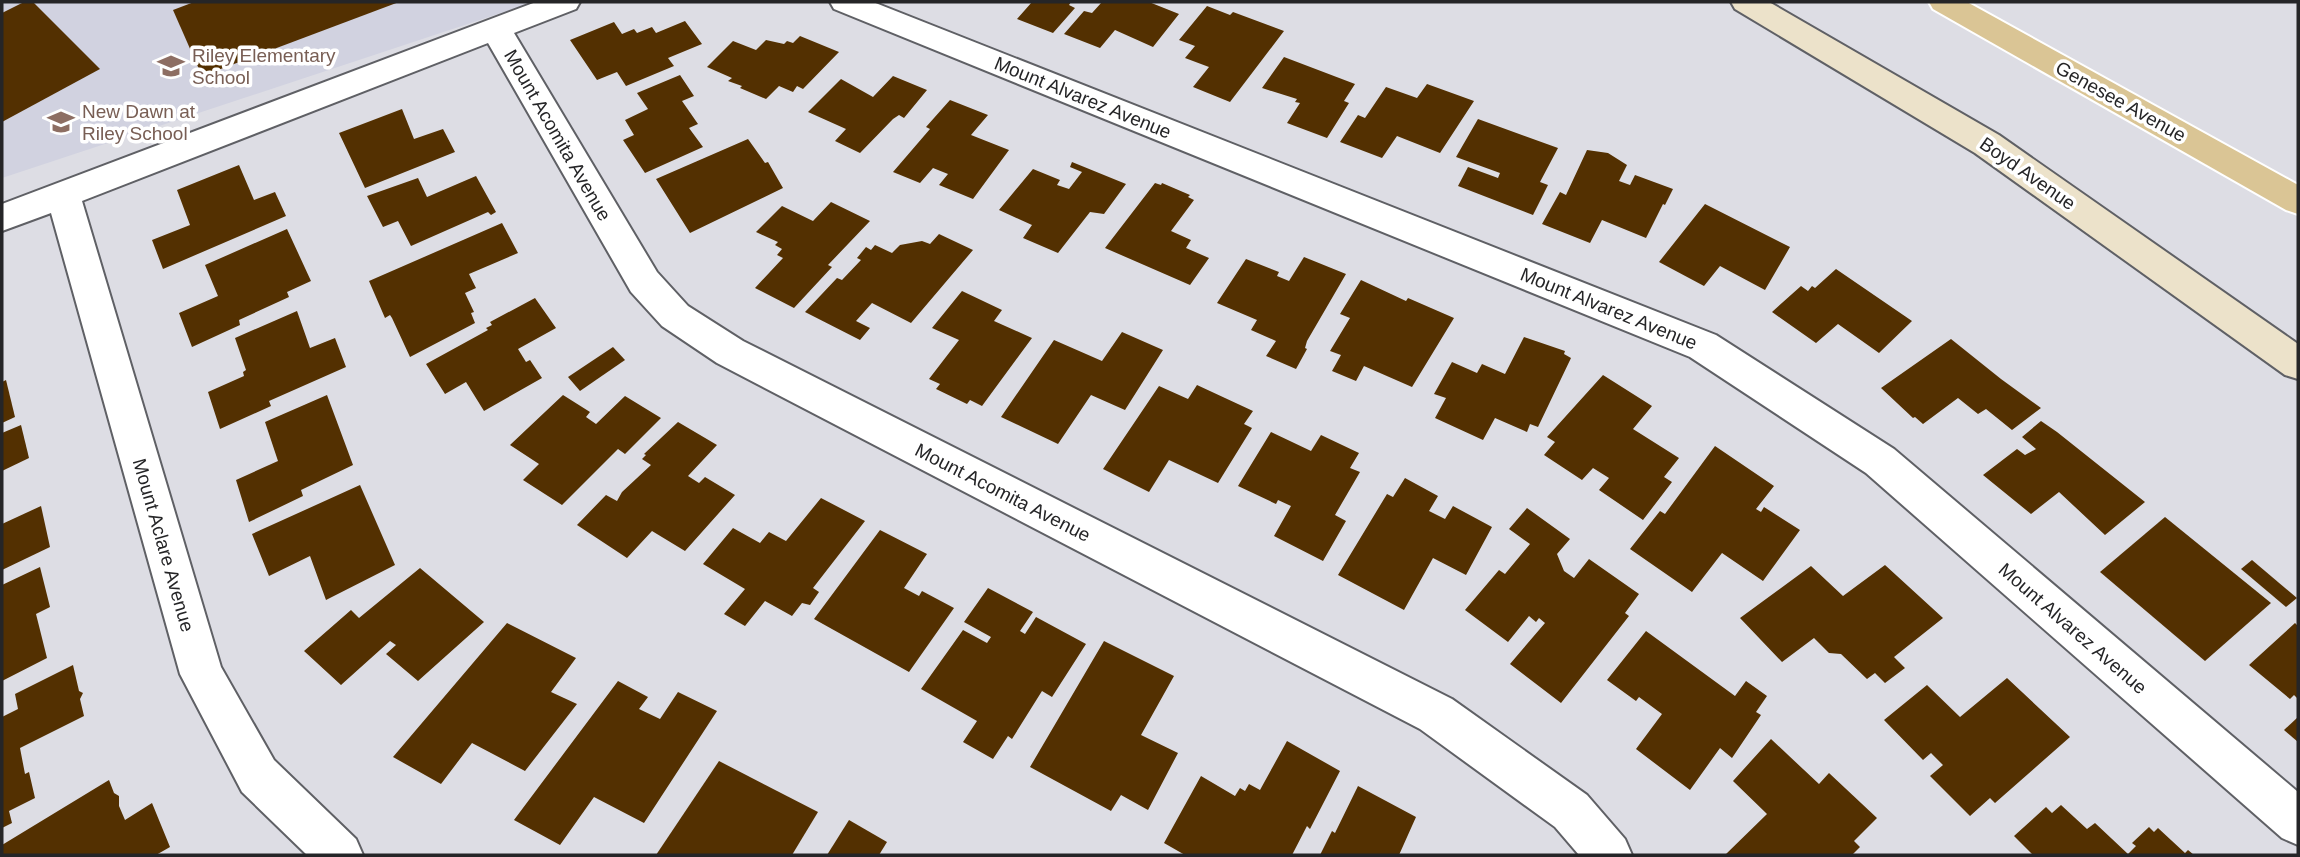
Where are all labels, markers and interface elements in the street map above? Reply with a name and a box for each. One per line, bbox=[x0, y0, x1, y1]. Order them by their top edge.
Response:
place label: Riley Elementary School bbox=[192, 45, 336, 88]
street label: Mount Acomita Avenue bbox=[500, 46, 615, 225]
school or university icon: Riley Elementary School bbox=[156, 51, 186, 81]
street label: Mount Alvarez Avenue bbox=[991, 52, 1174, 143]
street label: Genesee Avenue bbox=[2052, 57, 2189, 146]
place label: New Dawn at Riley School bbox=[82, 101, 196, 144]
school or university icon: New Dawn at Riley School bbox=[46, 107, 76, 137]
street label: Boyd Avenue bbox=[1976, 133, 2079, 214]
street label: Mount Alvarez Avenue bbox=[1517, 263, 1700, 354]
street label: Mount Acomita Avenue bbox=[912, 439, 1094, 546]
street label: Mount Aclare Avenue bbox=[129, 456, 198, 634]
street label: Mount Alvarez Avenue bbox=[1995, 559, 2151, 698]

